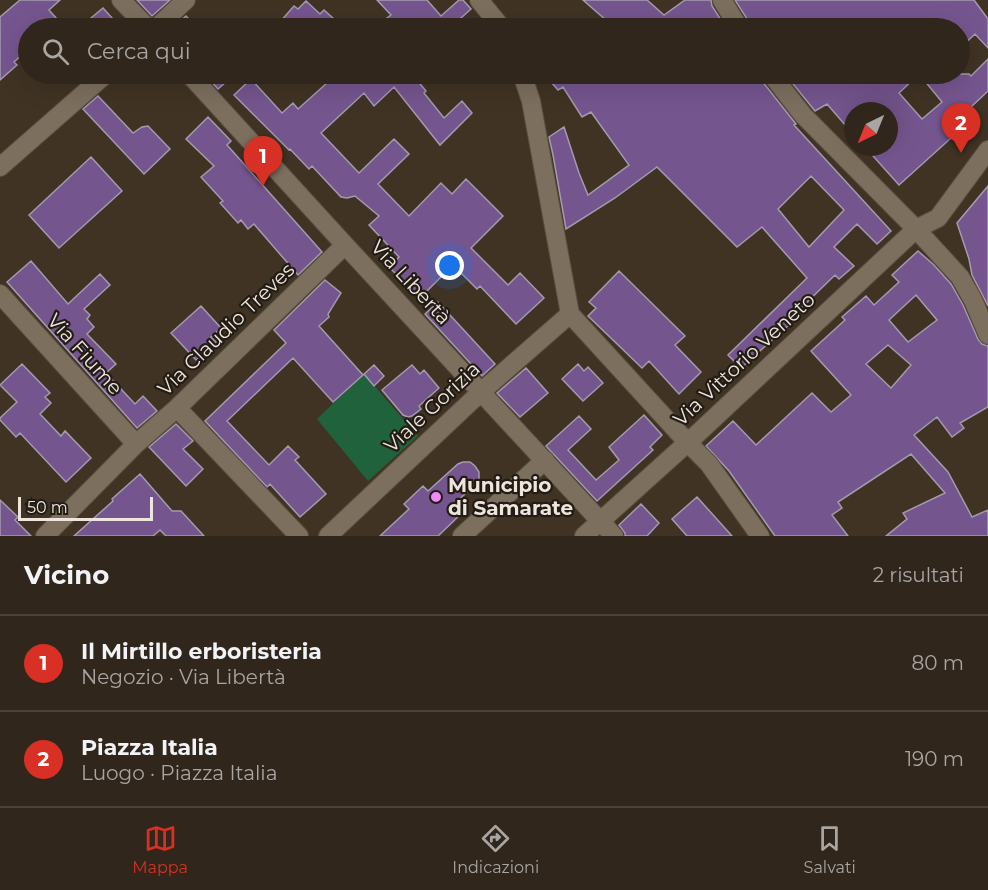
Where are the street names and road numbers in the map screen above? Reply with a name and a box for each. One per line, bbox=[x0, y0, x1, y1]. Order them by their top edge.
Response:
street label: Via Libertà bbox=[366, 235, 456, 329]
street label: Via Claudio Treves bbox=[153, 257, 300, 400]
street label: Via Vittorio Veneto bbox=[668, 287, 820, 431]
street label: Via Fiume bbox=[42, 309, 128, 399]
street label: Viale Gorizia bbox=[379, 357, 485, 457]

